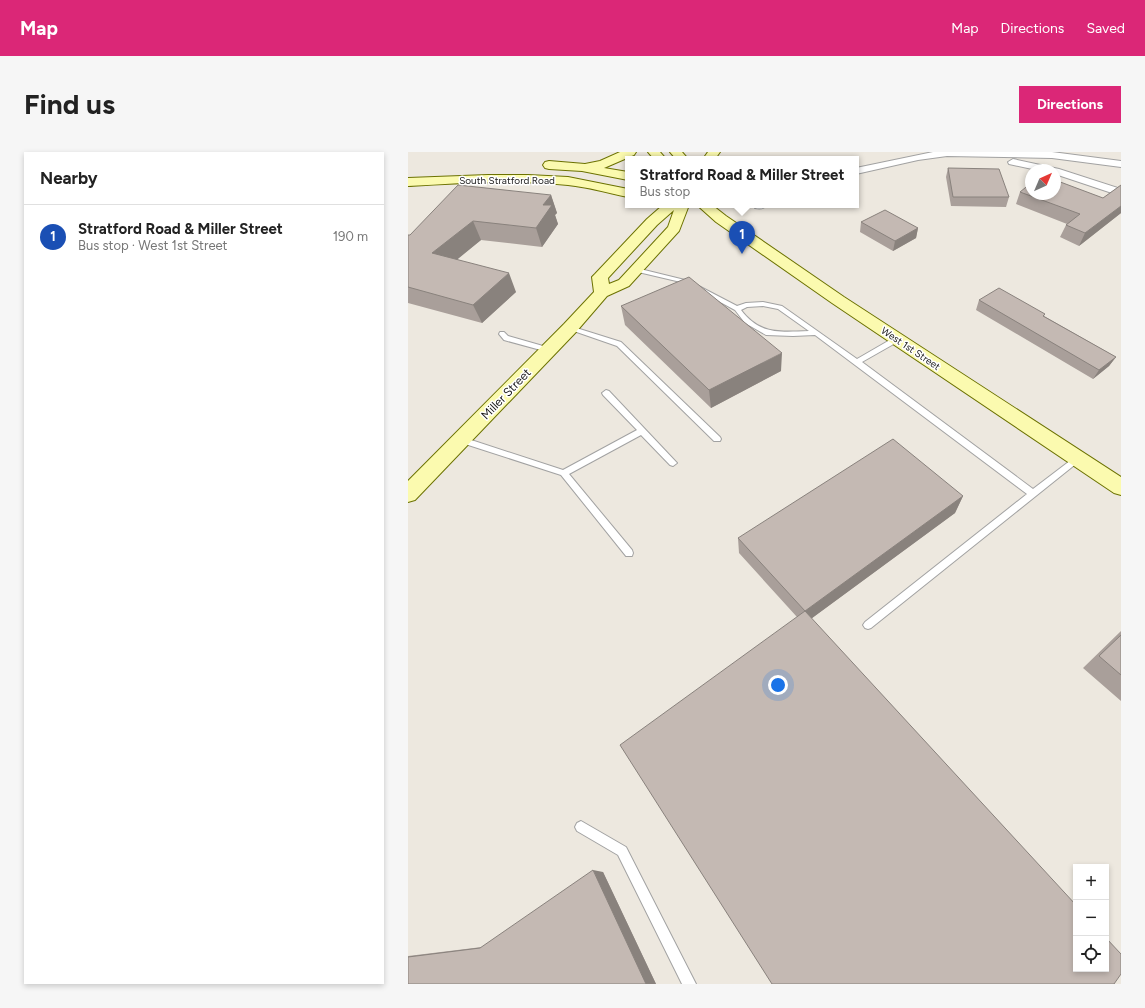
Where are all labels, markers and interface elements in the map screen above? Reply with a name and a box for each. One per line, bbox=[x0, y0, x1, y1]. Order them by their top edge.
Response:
text: Map bbox=[20, 17, 58, 40]
text: Map bbox=[951, 20, 979, 37]
text: Directions bbox=[1001, 20, 1064, 37]
text: Saved bbox=[1086, 20, 1125, 37]
button: Directions bbox=[1019, 86, 1121, 123]
text: Find us bbox=[24, 87, 115, 121]
popup bbox=[625, 156, 859, 208]
north arrow bbox=[1025, 164, 1061, 200]
text: Stratford Road & Miller Street bbox=[640, 166, 844, 184]
text: Nearby bbox=[40, 168, 98, 188]
street label: South Stratford Road bbox=[459, 174, 555, 187]
text: Bus stop bbox=[640, 184, 690, 199]
text: Stratford Road & Miller Street bbox=[78, 220, 283, 238]
pin: 1 bbox=[729, 221, 755, 254]
text: 1 bbox=[50, 229, 56, 244]
text: 190 m bbox=[333, 229, 368, 244]
text: Bus stop · West 1st Street bbox=[78, 238, 228, 253]
street label: West 1st Street bbox=[879, 324, 943, 373]
street label: Miller Street bbox=[478, 365, 534, 422]
your location bbox=[768, 675, 788, 695]
map controls bbox=[1073, 864, 1109, 972]
button: + bbox=[1073, 864, 1109, 900]
button: − bbox=[1073, 900, 1109, 936]
button: locate bbox=[1073, 936, 1109, 972]

